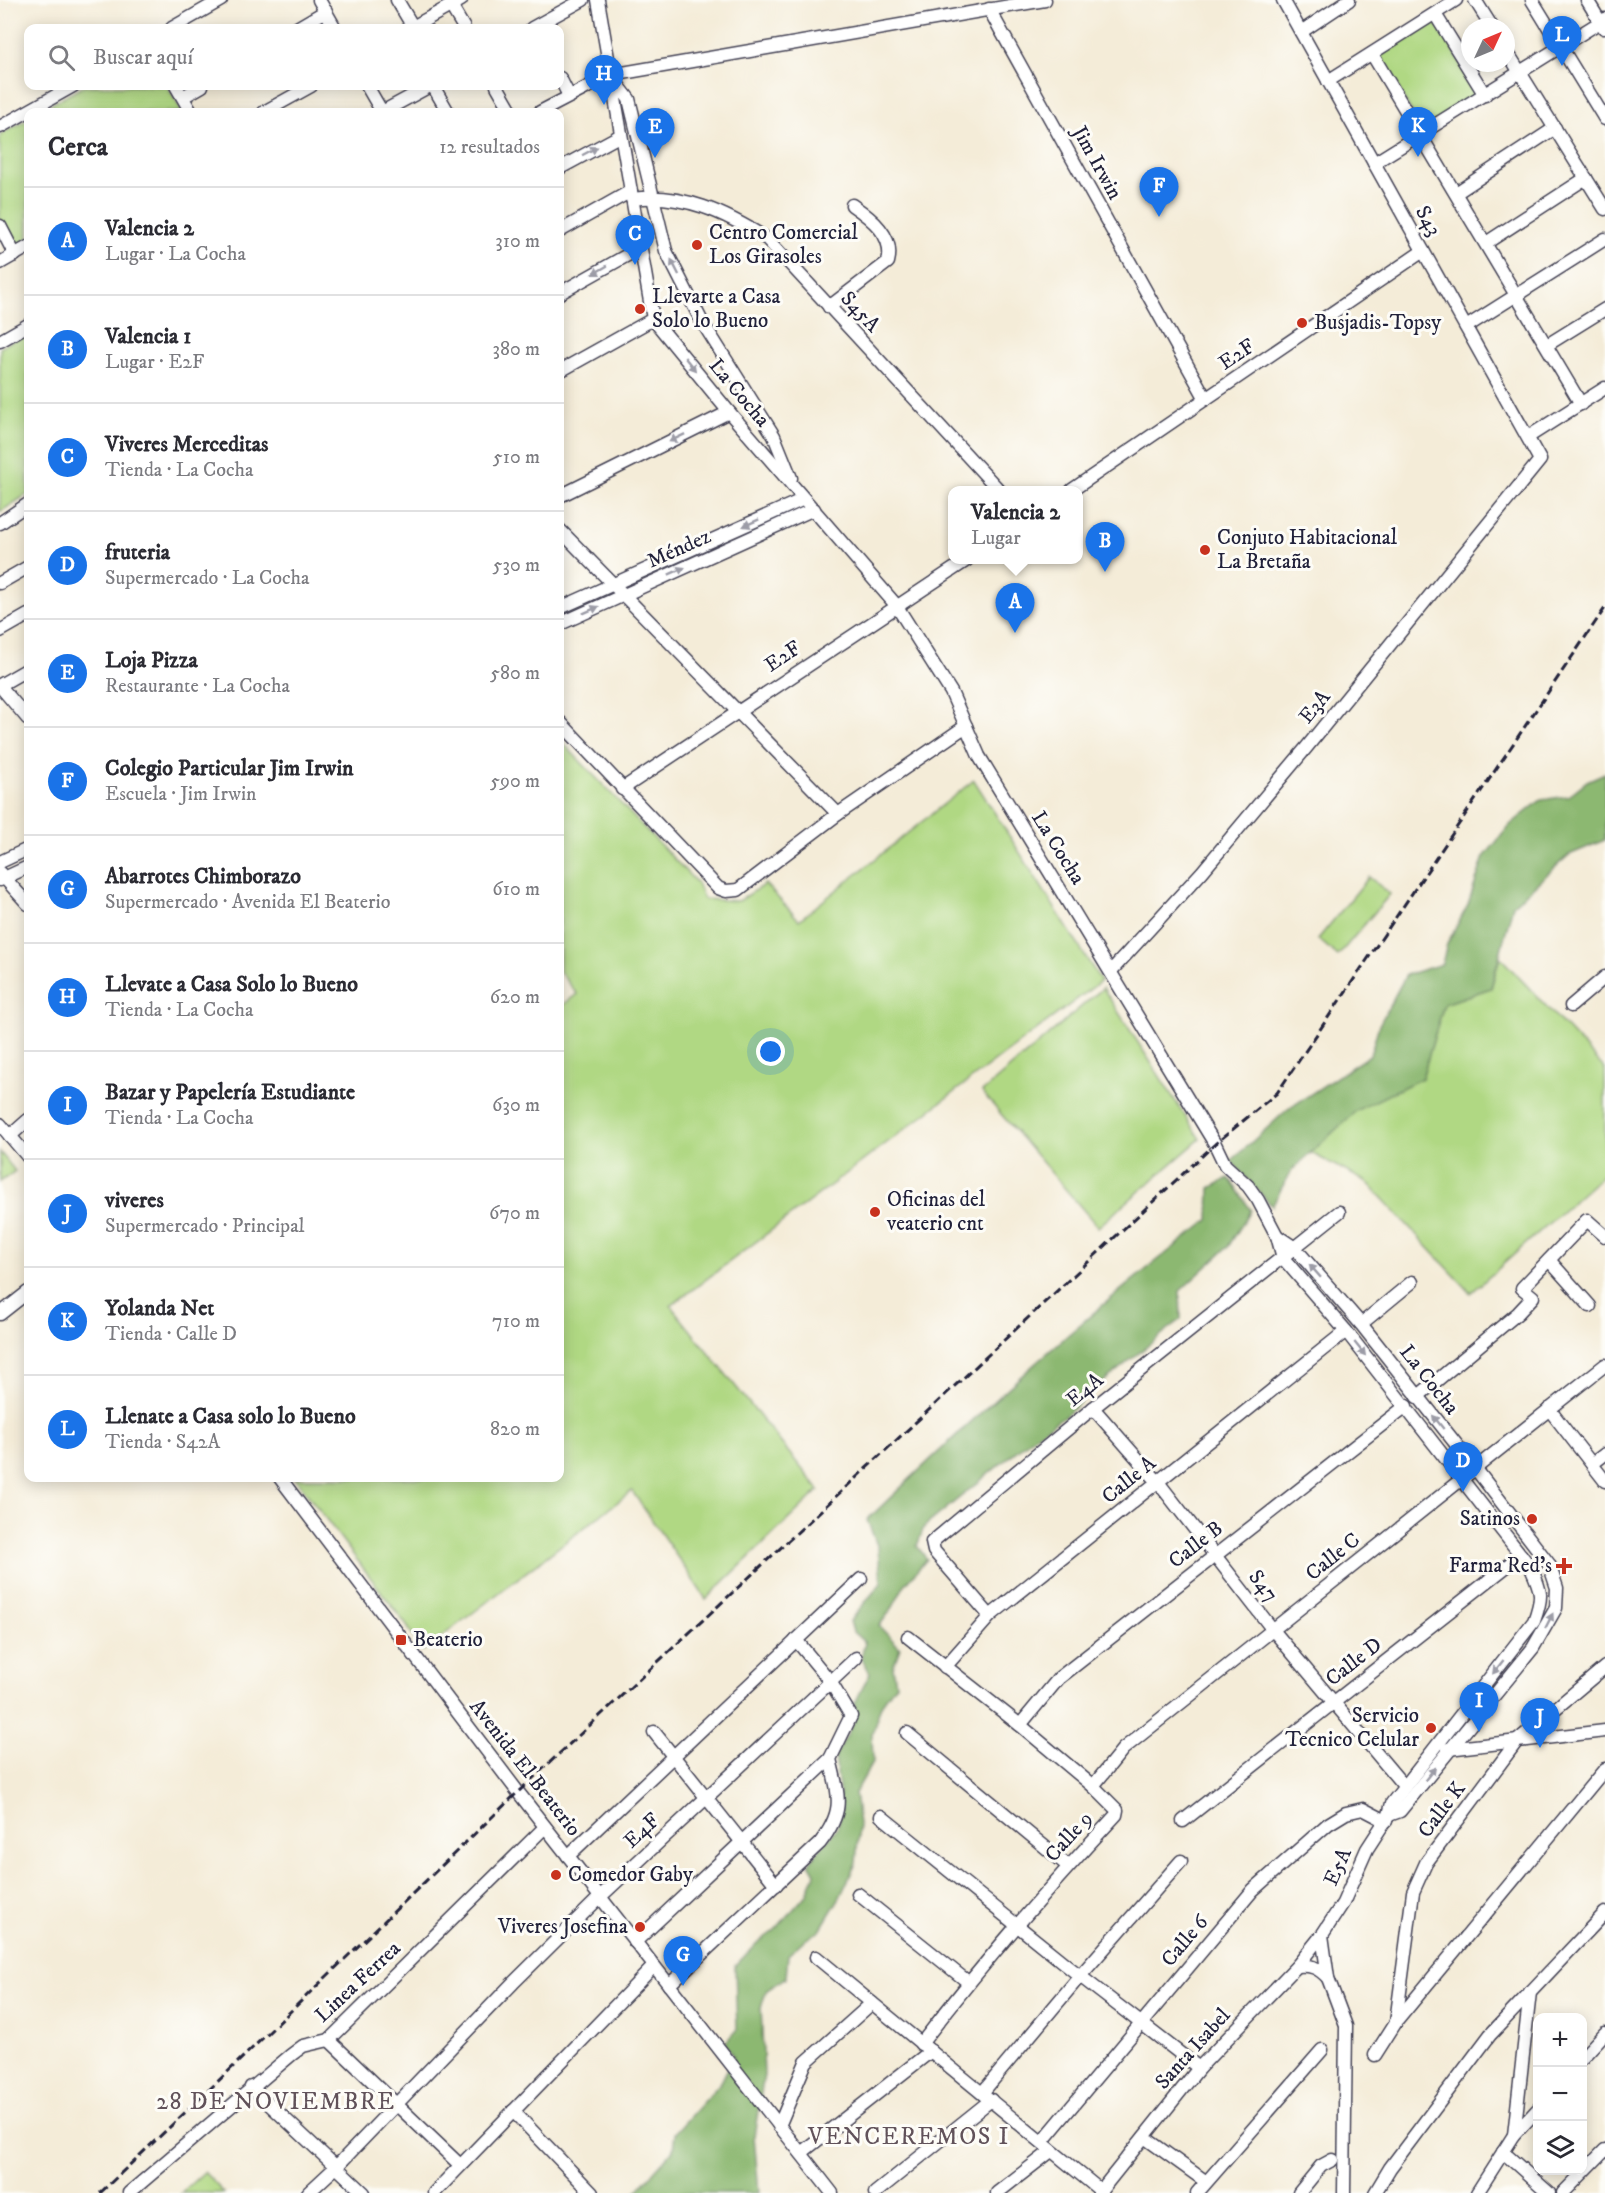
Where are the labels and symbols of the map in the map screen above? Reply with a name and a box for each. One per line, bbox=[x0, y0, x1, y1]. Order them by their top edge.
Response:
pin: L bbox=[1542, 16, 1582, 66]
north arrow bbox=[1461, 18, 1515, 72]
pin: H bbox=[584, 56, 624, 105]
pin: E bbox=[636, 108, 674, 158]
pin: K bbox=[1398, 108, 1438, 157]
street label: Jim Irwin bbox=[1065, 120, 1128, 204]
one-way arrow bbox=[582, 146, 599, 156]
pin: F bbox=[1140, 168, 1178, 217]
street label: S43 bbox=[1409, 201, 1447, 241]
pin: C bbox=[616, 216, 654, 265]
place label: Centro Comercial Los Girasoles bbox=[709, 220, 858, 270]
marker: Centro Comercial Los Girasoles bbox=[690, 238, 704, 252]
one-way arrow bbox=[670, 259, 680, 276]
one-way arrow bbox=[592, 265, 608, 276]
place label: Llevarte a Casa Solo lo Bueno bbox=[652, 284, 781, 334]
street label: S45A bbox=[835, 286, 886, 338]
marker: Llevarte a Casa Solo lo Bueno bbox=[633, 302, 647, 316]
place label: Busjadis-Topsy bbox=[1314, 310, 1442, 336]
marker: Busjadis-Topsy bbox=[1295, 316, 1309, 330]
street label: E2F bbox=[1214, 334, 1260, 376]
street label: La Cocha bbox=[703, 353, 775, 433]
one-way arrow bbox=[683, 357, 695, 372]
one-way arrow bbox=[668, 434, 685, 443]
one-way arrow bbox=[743, 518, 760, 527]
pin: B bbox=[1086, 522, 1124, 572]
street label: Méndez bbox=[643, 524, 715, 574]
place label: Conjuto Habitacional La Bretaña bbox=[1217, 525, 1398, 575]
marker: Conjuto Habitacional La Bretaña bbox=[1198, 543, 1212, 557]
one-way arrow bbox=[668, 567, 685, 576]
pin: A bbox=[996, 584, 1034, 633]
one-way arrow bbox=[583, 605, 600, 614]
street label: E2F bbox=[760, 636, 806, 678]
street label: E3A bbox=[1294, 684, 1337, 729]
street label: La Cocha bbox=[1025, 806, 1091, 890]
your location bbox=[756, 1037, 785, 1066]
place label: Oficinas del veaterio cnt bbox=[886, 1187, 986, 1237]
marker: Oficinas del veaterio cnt bbox=[868, 1205, 882, 1219]
one-way arrow bbox=[1309, 1264, 1322, 1279]
street label: La Cocha bbox=[1394, 1340, 1464, 1420]
one-way arrow bbox=[1354, 1341, 1367, 1357]
street label: E4A bbox=[1061, 1367, 1109, 1413]
one-way arrow bbox=[1432, 1415, 1445, 1430]
pin: D bbox=[1444, 1442, 1482, 1492]
street label: Calle A bbox=[1097, 1450, 1162, 1510]
place label: Satinos bbox=[1460, 1506, 1520, 1532]
marker: Satinos bbox=[1525, 1512, 1539, 1526]
street label: Calle B bbox=[1164, 1516, 1228, 1574]
street label: Calle C bbox=[1300, 1527, 1366, 1587]
place label: Farma Red's bbox=[1449, 1553, 1552, 1579]
marker: Farma Red's bbox=[1557, 1559, 1571, 1573]
street label: S47 bbox=[1242, 1565, 1284, 1607]
one-way arrow bbox=[1544, 1612, 1554, 1630]
place label: Beaterio bbox=[413, 1627, 483, 1653]
street label: Calle D bbox=[1321, 1632, 1387, 1692]
marker: Beaterio bbox=[394, 1633, 408, 1647]
one-way arrow bbox=[1493, 1659, 1505, 1674]
pin: I bbox=[1460, 1682, 1498, 1732]
street label: Avenida El Beaterio bbox=[463, 1694, 587, 1842]
pin: J bbox=[1520, 1698, 1560, 1748]
place label: Servicio Tecnico Celular bbox=[1285, 1703, 1419, 1753]
marker: Servicio Tecnico Celular bbox=[1424, 1721, 1438, 1735]
one-way arrow bbox=[1423, 1766, 1436, 1782]
street label: Calle K bbox=[1413, 1777, 1472, 1843]
street label: Calle 9 bbox=[1040, 1806, 1098, 1868]
street label: E4F bbox=[619, 1808, 666, 1854]
street label: E5A bbox=[1318, 1843, 1358, 1890]
place label: Comedor Gaby bbox=[568, 1862, 694, 1888]
marker: Comedor Gaby bbox=[549, 1868, 563, 1882]
street label: Calle 6 bbox=[1156, 1909, 1215, 1972]
place label: Viveres Josefina bbox=[497, 1914, 628, 1940]
marker: Viveres Josefina bbox=[633, 1920, 647, 1934]
street label: Linea Ferrea bbox=[310, 1936, 406, 2028]
pin: G bbox=[664, 1936, 702, 1986]
street label: Santa Isabel bbox=[1150, 2002, 1237, 2095]
district label: 28 DE NOVIEMBRE bbox=[156, 2087, 396, 2117]
district label: VENCEREMOS I bbox=[807, 2122, 1010, 2152]

